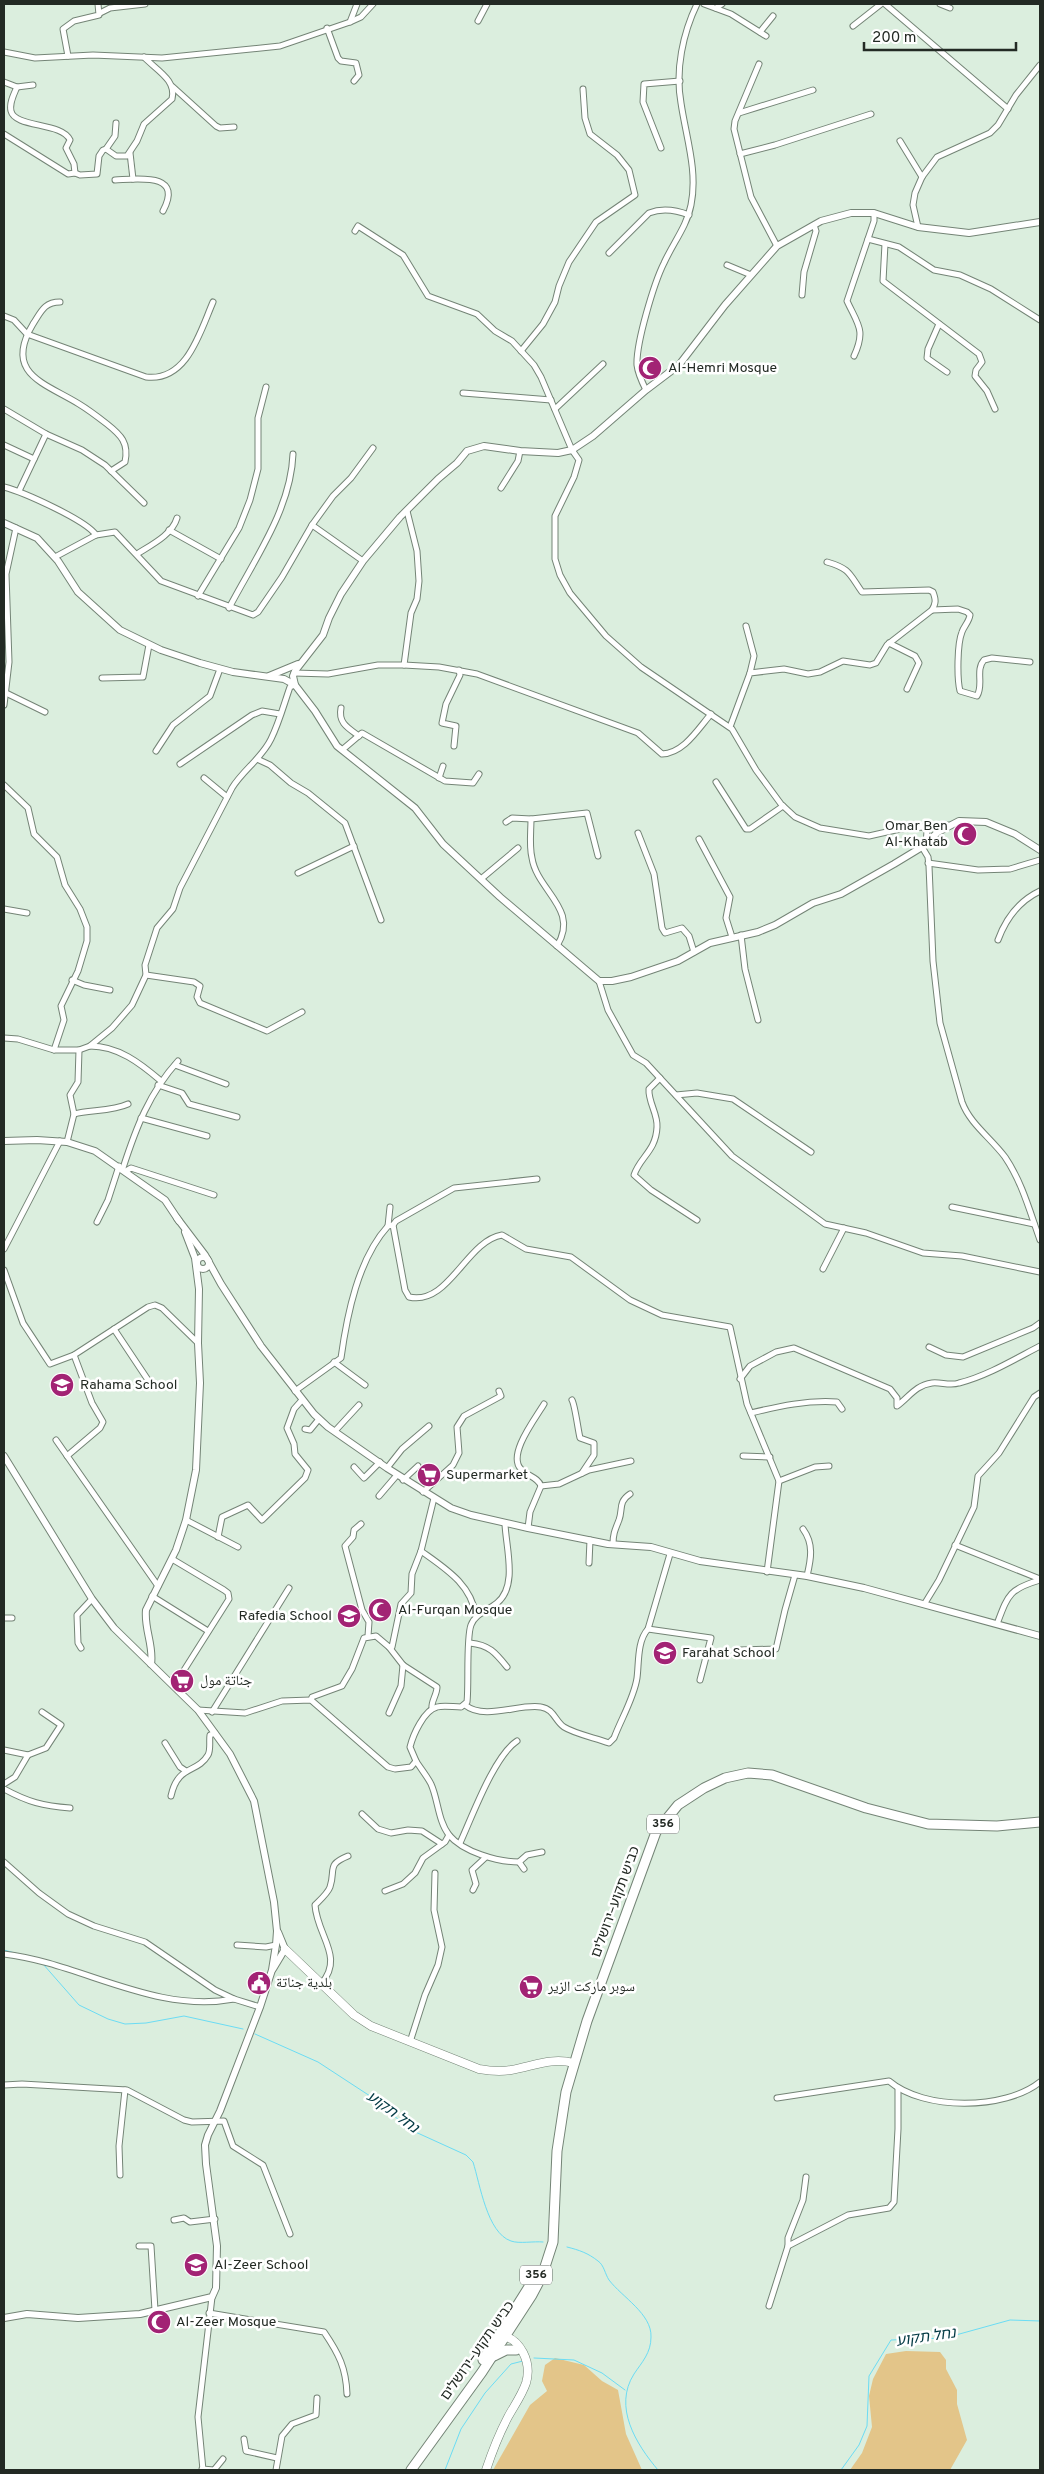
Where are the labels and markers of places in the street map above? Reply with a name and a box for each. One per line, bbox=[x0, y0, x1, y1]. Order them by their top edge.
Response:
mosque icon: Al-Hemri Mosque bbox=[637, 355, 663, 381]
place label: Al-Hemri Mosque bbox=[668, 360, 777, 377]
place label: Omar Ben Al-Khatab bbox=[885, 818, 948, 851]
mosque icon: Omar Ben Al-Khatab bbox=[952, 821, 978, 847]
school or university icon: Rahama School bbox=[49, 1372, 75, 1398]
place label: Rahama School bbox=[80, 1377, 177, 1394]
supermarket icon: Supermarket bbox=[416, 1462, 442, 1488]
place label: Supermarket bbox=[446, 1467, 528, 1484]
mosque icon: Al-Furqan Mosque bbox=[367, 1597, 393, 1623]
place label: Al-Furqan Mosque bbox=[398, 1602, 512, 1619]
school or university icon: Rafedia School bbox=[336, 1603, 362, 1629]
place label: Rafedia School bbox=[239, 1608, 332, 1625]
school or university icon: Farahat School bbox=[652, 1640, 678, 1666]
place label: Farahat School bbox=[682, 1645, 775, 1662]
supermarket icon: جناتة مول bbox=[169, 1668, 195, 1694]
place label: جناتة مول bbox=[200, 1673, 252, 1690]
public building icon: بلدية جناتة bbox=[246, 1970, 272, 1996]
supermarket icon: سوبر ماركت الزير bbox=[518, 1974, 544, 2000]
place label: بلدية جناتة bbox=[276, 1975, 332, 1992]
place label: سوبر ماركت الزير bbox=[547, 1979, 635, 1996]
school or university icon: Al-Zeer School bbox=[183, 2252, 209, 2278]
place label: Al-Zeer School bbox=[214, 2257, 308, 2274]
mosque icon: Al-Zeer Mosque bbox=[146, 2309, 172, 2335]
place label: Al-Zeer Mosque bbox=[176, 2314, 276, 2331]

